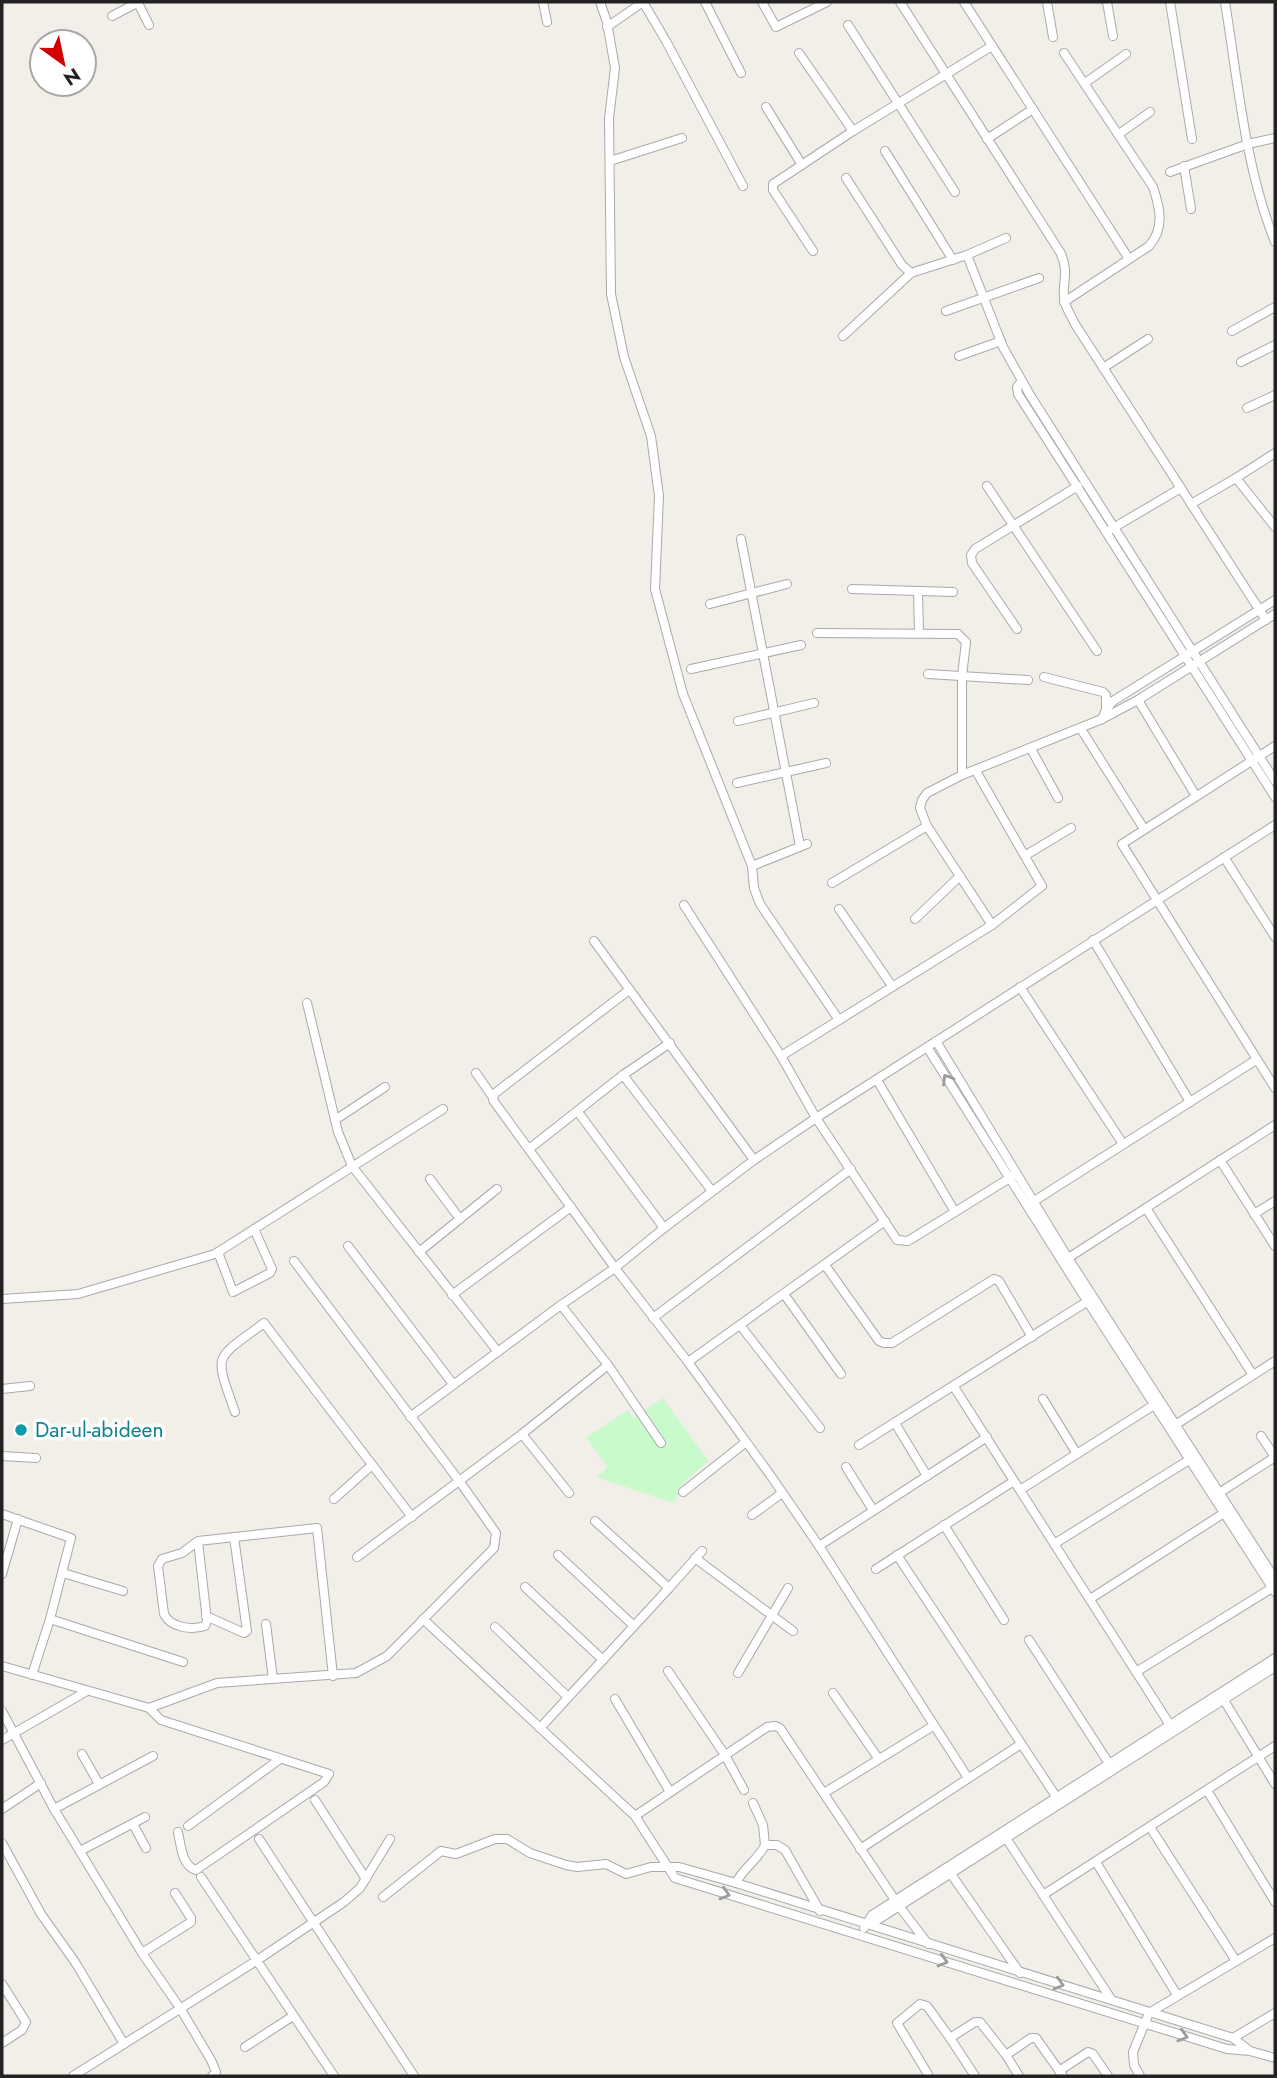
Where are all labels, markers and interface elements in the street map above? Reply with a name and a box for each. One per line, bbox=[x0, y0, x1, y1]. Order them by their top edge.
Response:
north arrow bbox=[28, 28, 98, 98]
text: N bbox=[58, 61, 86, 92]
one-way arrow bbox=[943, 1073, 956, 1086]
place label: Dar-ul-abideen bbox=[35, 1415, 163, 1445]
marker: Dar-ul-abideen bbox=[13, 1422, 29, 1438]
one-way arrow bbox=[719, 1885, 731, 1900]
one-way arrow bbox=[936, 1953, 948, 1968]
one-way arrow bbox=[1053, 1976, 1065, 1991]
one-way arrow bbox=[1177, 2027, 1189, 2042]

